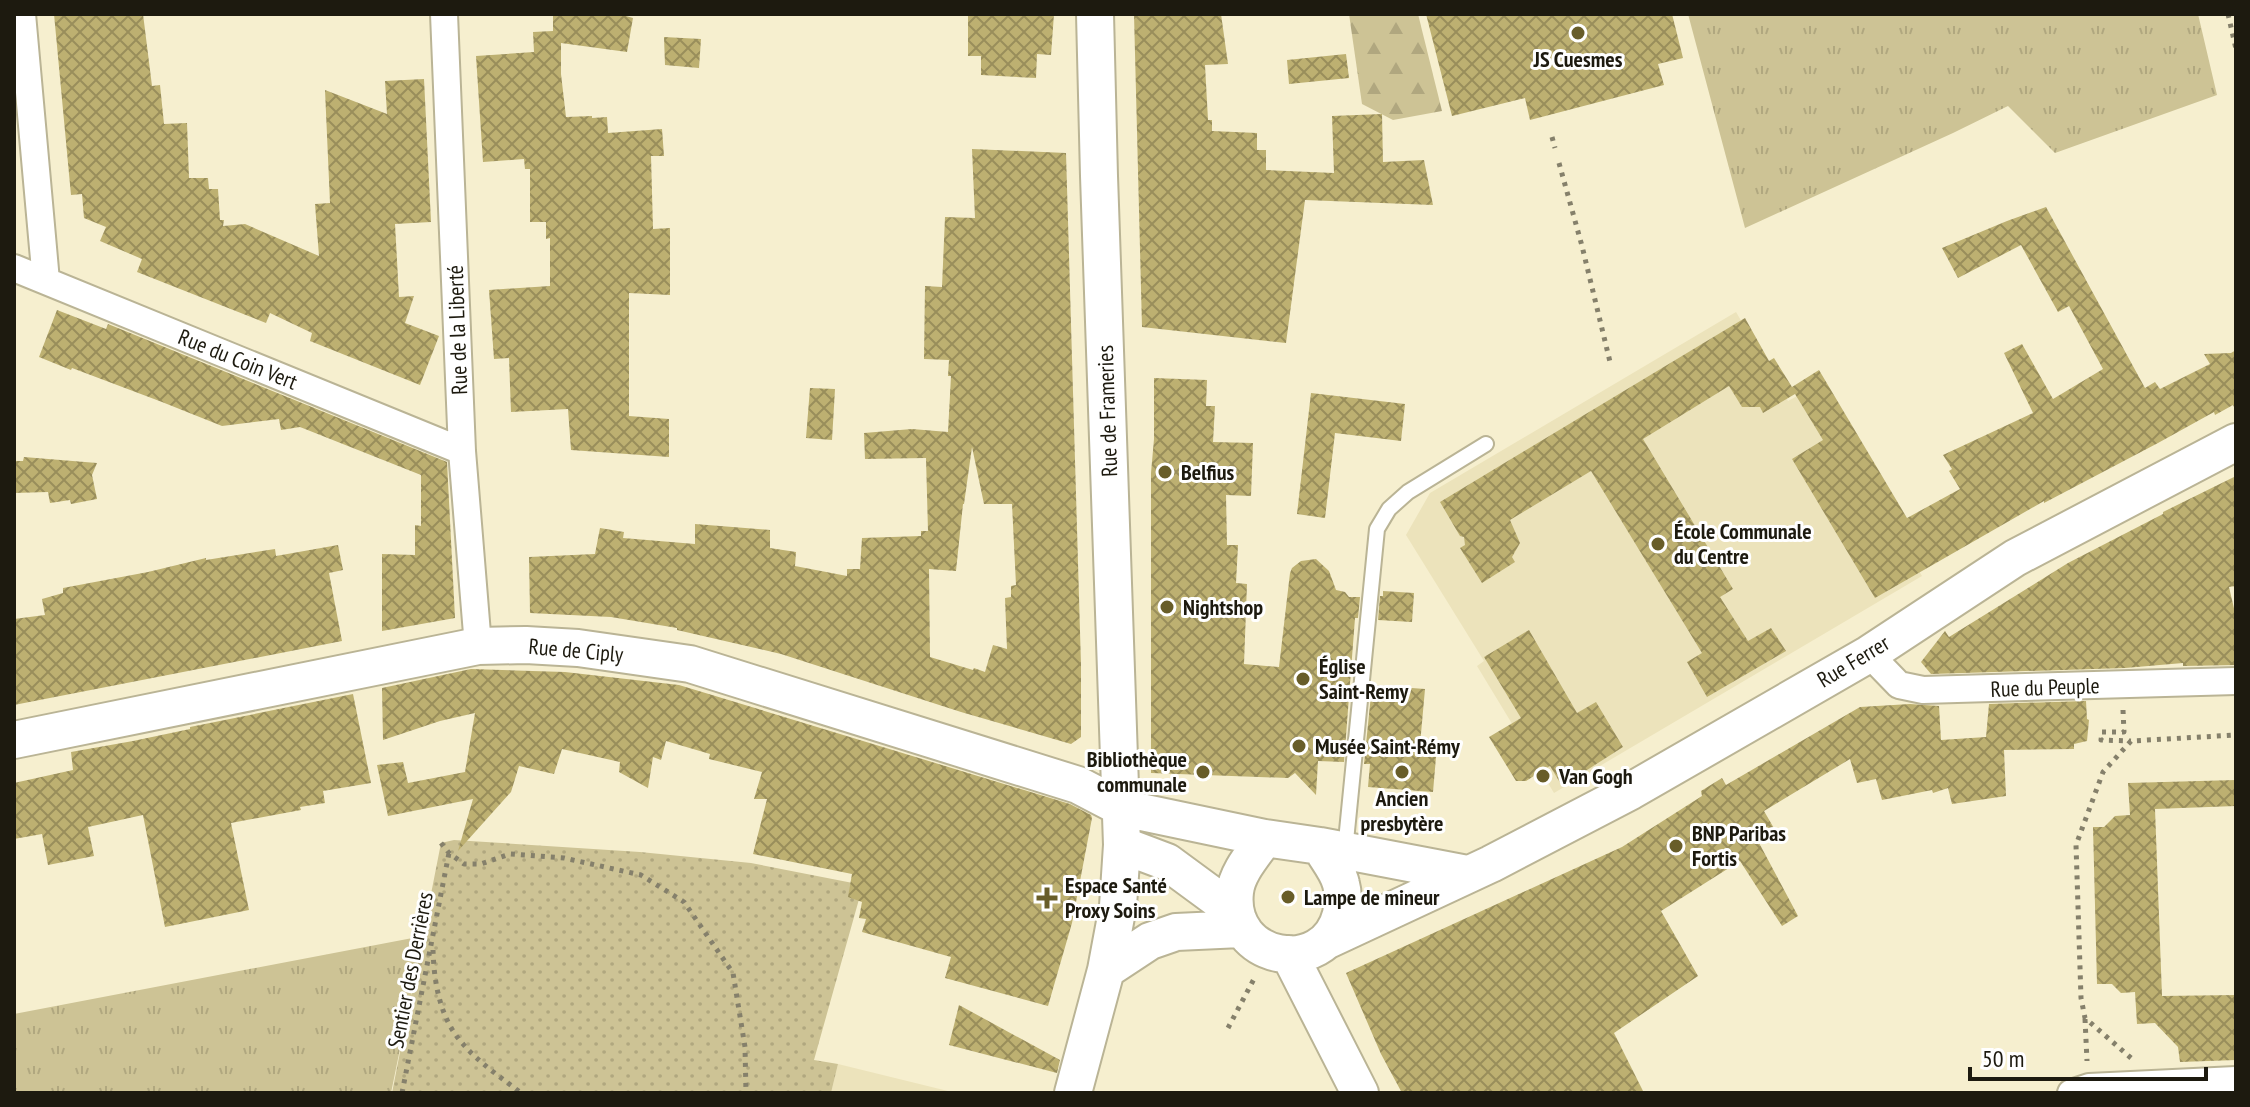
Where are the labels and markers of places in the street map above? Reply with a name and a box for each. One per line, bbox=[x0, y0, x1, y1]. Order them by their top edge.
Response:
marker: JS Cuesmes bbox=[1569, 24, 1587, 42]
place label: JS Cuesmes bbox=[1533, 45, 1623, 73]
place label: Belfius bbox=[1181, 458, 1234, 486]
marker: Belfius bbox=[1156, 463, 1174, 481]
place label: École Communale du Centre bbox=[1674, 517, 1812, 570]
marker: École Communale du Centre bbox=[1649, 535, 1667, 553]
place label: Nightshop bbox=[1183, 593, 1263, 621]
marker: Nightshop bbox=[1158, 598, 1176, 616]
place label: Église Saint-Remy bbox=[1319, 652, 1410, 705]
marker: Église Saint-Remy bbox=[1294, 670, 1312, 688]
place label: Musée Saint-Rémy bbox=[1315, 732, 1461, 760]
marker: Musée Saint-Rémy bbox=[1290, 737, 1308, 755]
place label: Bibliothèque communale bbox=[1087, 745, 1187, 798]
place label: Van Gogh bbox=[1558, 762, 1633, 790]
marker: Bibliothèque communale bbox=[1194, 763, 1212, 781]
marker: Ancien presbytère bbox=[1393, 763, 1411, 781]
marker: Van Gogh bbox=[1534, 767, 1552, 785]
place label: Ancien presbytère bbox=[1360, 784, 1444, 837]
place label: BNP Paribas Fortis bbox=[1692, 819, 1786, 872]
marker: BNP Paribas Fortis bbox=[1667, 837, 1685, 855]
place label: Espace Santé Proxy Soins bbox=[1065, 871, 1167, 924]
place label: Lampe de mineur bbox=[1304, 883, 1440, 911]
marker: Espace Santé Proxy Soins bbox=[1036, 887, 1058, 909]
marker: Lampe de mineur bbox=[1279, 888, 1297, 906]

